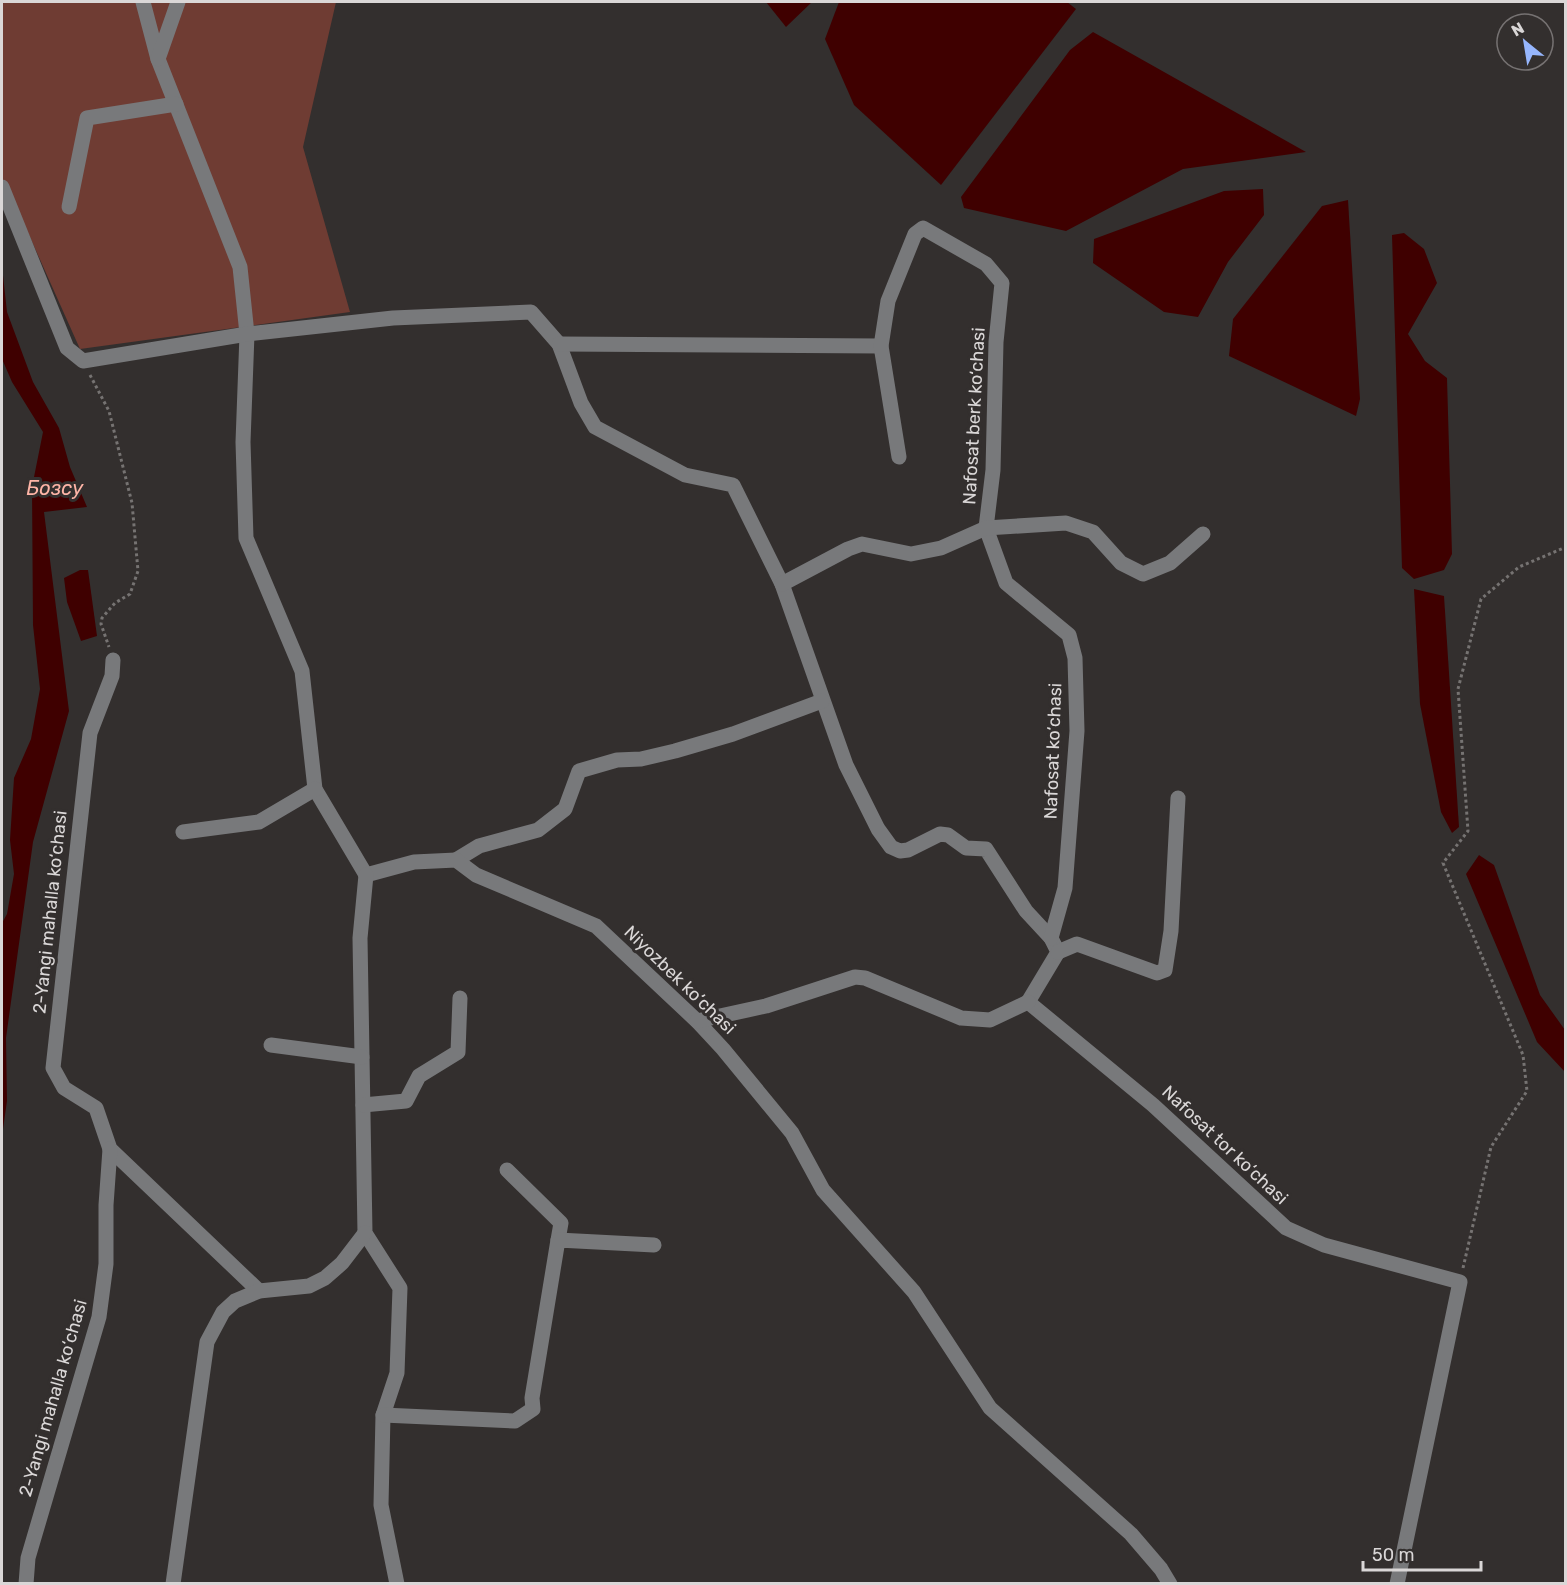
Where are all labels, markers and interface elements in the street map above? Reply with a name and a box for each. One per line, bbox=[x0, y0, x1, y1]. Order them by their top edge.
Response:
north arrow bbox=[1495, 12, 1555, 72]
text: N bbox=[1508, 18, 1527, 41]
street label: Nafosat berk ko‘chasi bbox=[958, 327, 990, 505]
water label: Бозсу bbox=[27, 476, 84, 500]
street label: Nafosat ko‘chasi bbox=[1040, 682, 1066, 820]
street label: 2-Yangi mahalla ko‘chasi bbox=[28, 809, 72, 1015]
street label: Niyozbek ko‘chasi bbox=[620, 921, 740, 1039]
street label: Nafosat tor ko‘chasi bbox=[1157, 1081, 1293, 1209]
street label: 2-Yangi mahalla ko‘chasi bbox=[14, 1297, 92, 1499]
scale bar bbox=[1363, 1534, 1482, 1572]
text: 50 m bbox=[1372, 1544, 1415, 1566]

